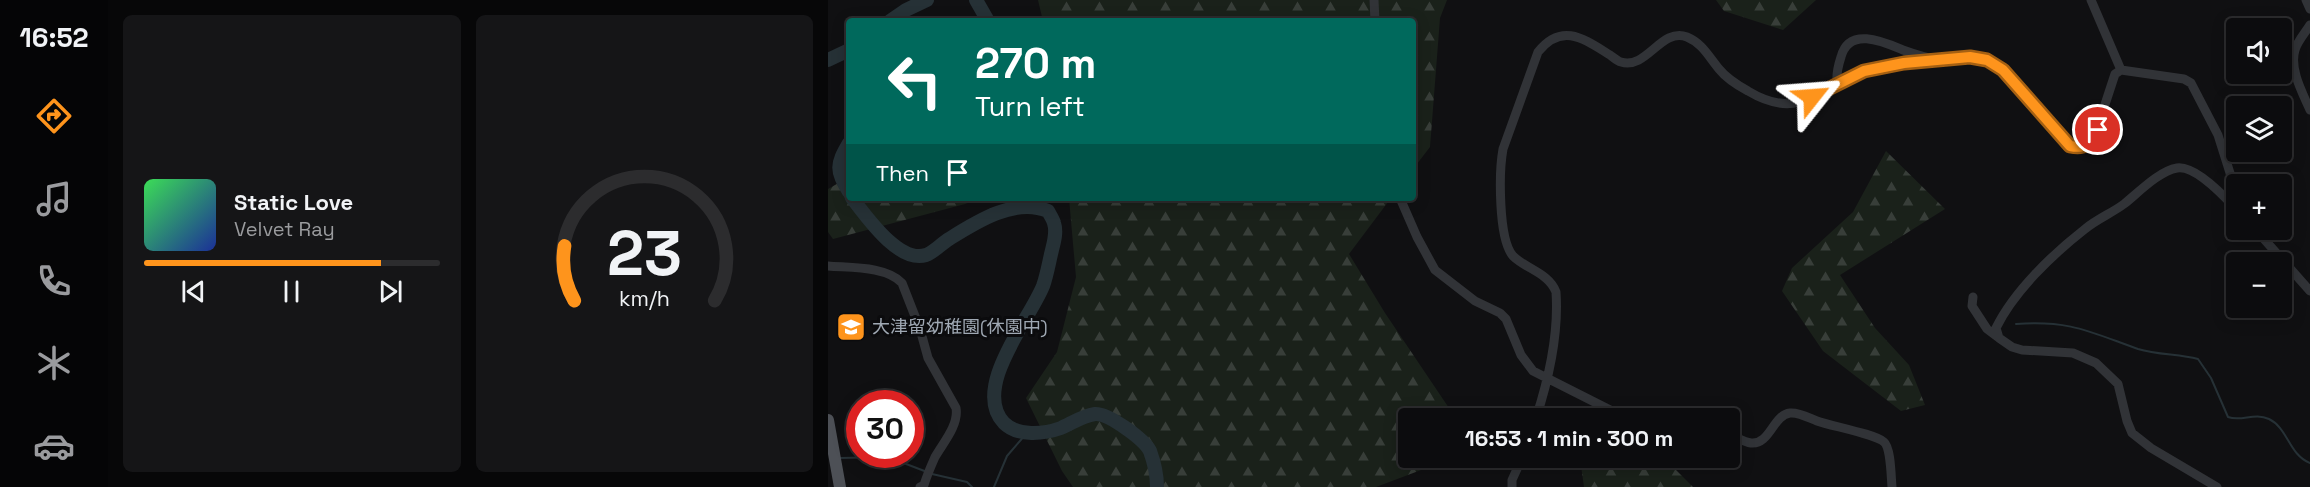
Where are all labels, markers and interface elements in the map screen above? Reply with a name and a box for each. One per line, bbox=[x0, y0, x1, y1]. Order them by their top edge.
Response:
map controls bbox=[2226, 18, 2292, 318]
button: sound bbox=[2226, 18, 2292, 84]
text: 16:52 bbox=[20, 20, 88, 55]
text: 270 m bbox=[975, 37, 1096, 90]
icon: left bbox=[876, 42, 954, 120]
position arrow bbox=[1780, 65, 1844, 129]
text: Turn left bbox=[975, 89, 1085, 124]
icon: directions bbox=[33, 95, 75, 137]
button: layers bbox=[2226, 96, 2292, 162]
pin bbox=[2072, 104, 2123, 155]
icon: arrive bbox=[2081, 113, 2114, 146]
icon: arrive bbox=[941, 156, 974, 189]
text: Then bbox=[876, 159, 929, 187]
button: + bbox=[2226, 174, 2292, 240]
icon: music bbox=[33, 178, 75, 220]
text: Static Love bbox=[234, 188, 353, 216]
text: 23 bbox=[607, 214, 682, 293]
text: Velvet Ray bbox=[234, 216, 335, 242]
button: − bbox=[2226, 252, 2292, 318]
icon: phone bbox=[33, 260, 75, 302]
icon: previous bbox=[177, 275, 210, 308]
icon: pause bbox=[275, 275, 308, 308]
icon: next bbox=[374, 275, 407, 308]
text: km/h bbox=[619, 285, 670, 312]
school or university icon: 大津留幼稚園(休園中) bbox=[835, 311, 867, 343]
place label: 大津留幼稚園(休園中) bbox=[872, 315, 1048, 338]
icon: climate bbox=[33, 342, 75, 384]
speed limit sign: 30 bbox=[846, 390, 924, 468]
text: 16:53 · 1 min · 300 m bbox=[1465, 424, 1673, 452]
icon: car bbox=[33, 425, 75, 467]

